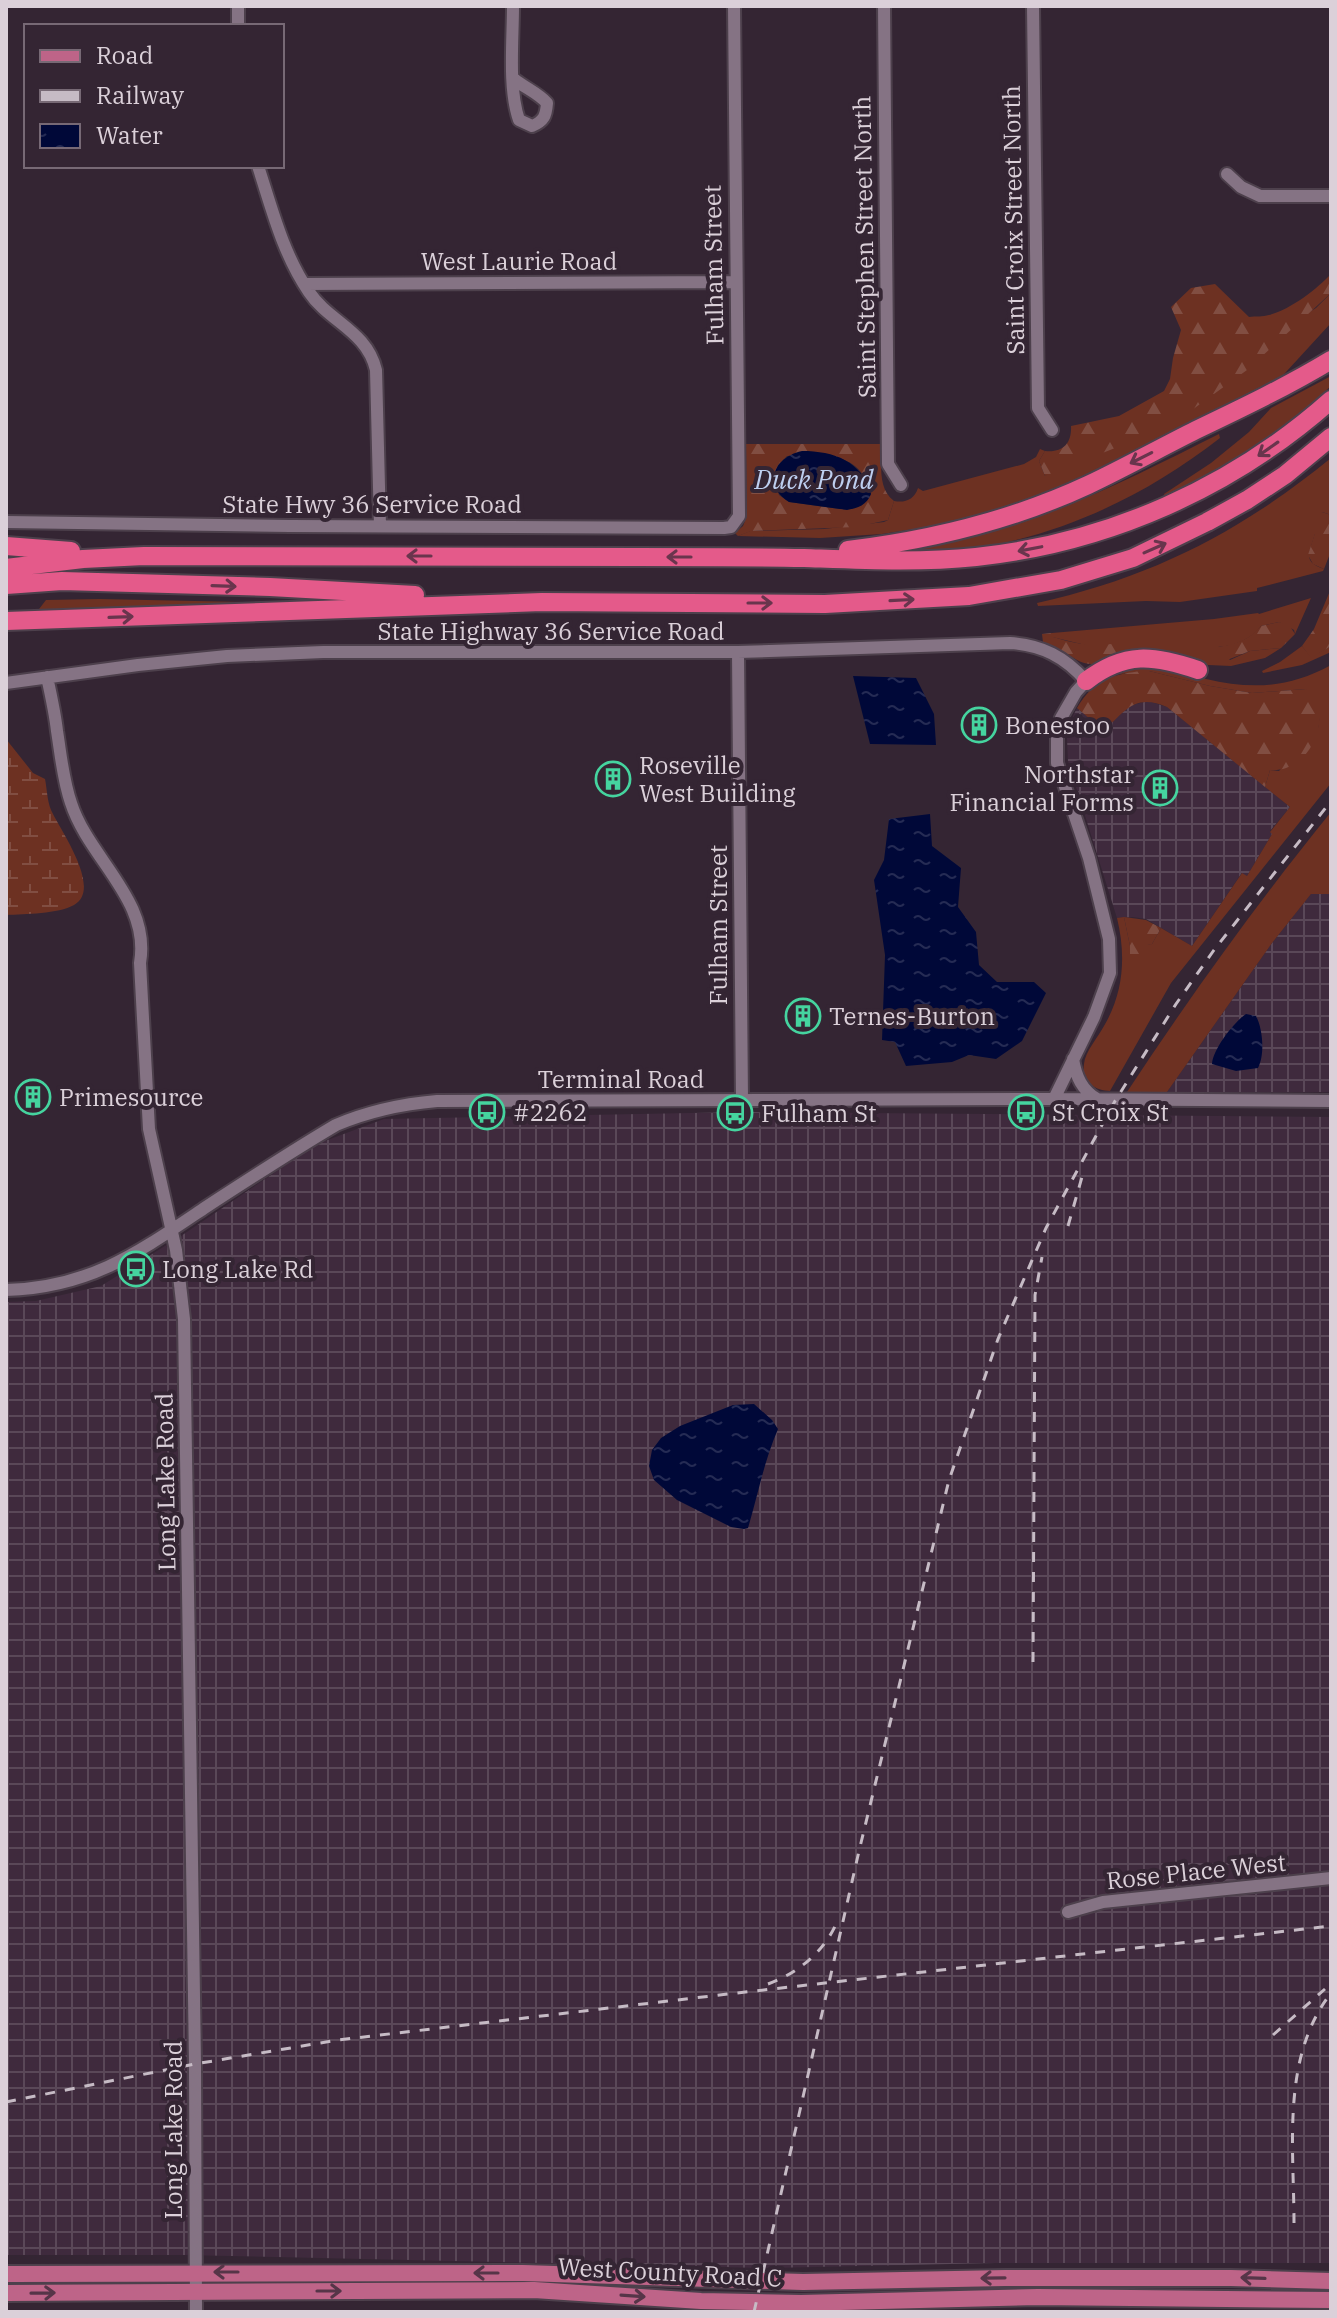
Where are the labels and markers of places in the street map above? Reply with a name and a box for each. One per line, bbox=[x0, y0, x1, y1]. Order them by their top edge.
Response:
building icon: Bonestoo bbox=[960, 706, 998, 744]
place label: Bonestoo bbox=[1005, 709, 1110, 741]
place label: Roseville West Building bbox=[639, 749, 796, 809]
place label: Northstar Financial Forms bbox=[950, 758, 1134, 818]
building icon: Roseville West Building bbox=[594, 760, 632, 798]
building icon: Northstar Financial Forms bbox=[1141, 769, 1179, 807]
building icon: Ternes-Burton bbox=[784, 997, 822, 1035]
place label: Ternes-Burton bbox=[829, 1000, 995, 1032]
building icon: Primesource bbox=[14, 1078, 52, 1116]
place label: Primesource bbox=[59, 1081, 203, 1113]
bus stop icon: #2262 bbox=[468, 1093, 506, 1131]
bus stop icon: St Croix St bbox=[1007, 1093, 1045, 1131]
bus stop icon: Fulham St bbox=[716, 1094, 754, 1132]
place label: #2262 bbox=[513, 1096, 587, 1128]
place label: St Croix St bbox=[1052, 1096, 1169, 1128]
place label: Fulham St bbox=[761, 1097, 877, 1129]
bus stop icon: Long Lake Rd bbox=[117, 1250, 155, 1288]
place label: Long Lake Rd bbox=[162, 1253, 314, 1285]

